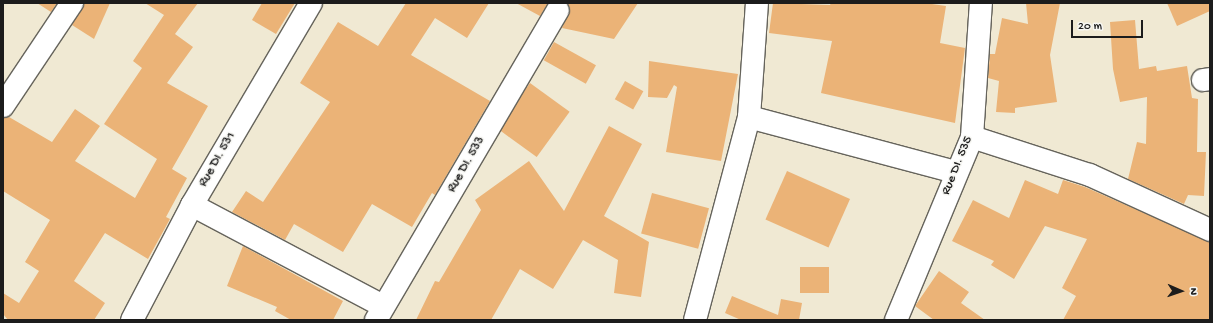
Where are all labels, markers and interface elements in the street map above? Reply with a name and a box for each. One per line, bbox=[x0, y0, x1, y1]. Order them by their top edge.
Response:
scale bar bbox=[1073, 12, 1145, 38]
text: 20 m bbox=[1078, 20, 1102, 34]
street label: Rue DI. 531 bbox=[196, 130, 240, 190]
street label: Rue DI. 533 bbox=[445, 134, 489, 196]
street label: Rue DI. 535 bbox=[939, 134, 977, 198]
north arrow bbox=[1161, 271, 1201, 311]
text: N bbox=[1187, 288, 1199, 295]

